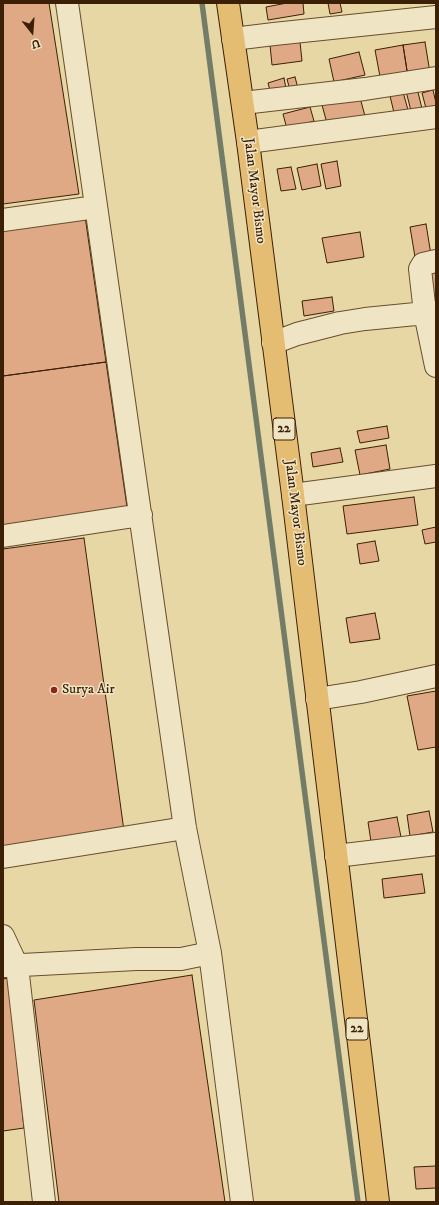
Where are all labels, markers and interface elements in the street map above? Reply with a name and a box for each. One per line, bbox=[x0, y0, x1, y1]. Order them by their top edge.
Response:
north arrow bbox=[12, 12, 52, 52]
text: U bbox=[29, 36, 42, 51]
street label: Jalan Mayor Bismo bbox=[239, 137, 269, 245]
road number: 22 bbox=[273, 418, 295, 440]
street label: Jalan Mayor Bismo bbox=[280, 459, 310, 567]
place label: Surya Air bbox=[62, 682, 115, 698]
marker: Surya Air bbox=[49, 685, 59, 695]
road number: 22 bbox=[346, 1018, 368, 1040]

